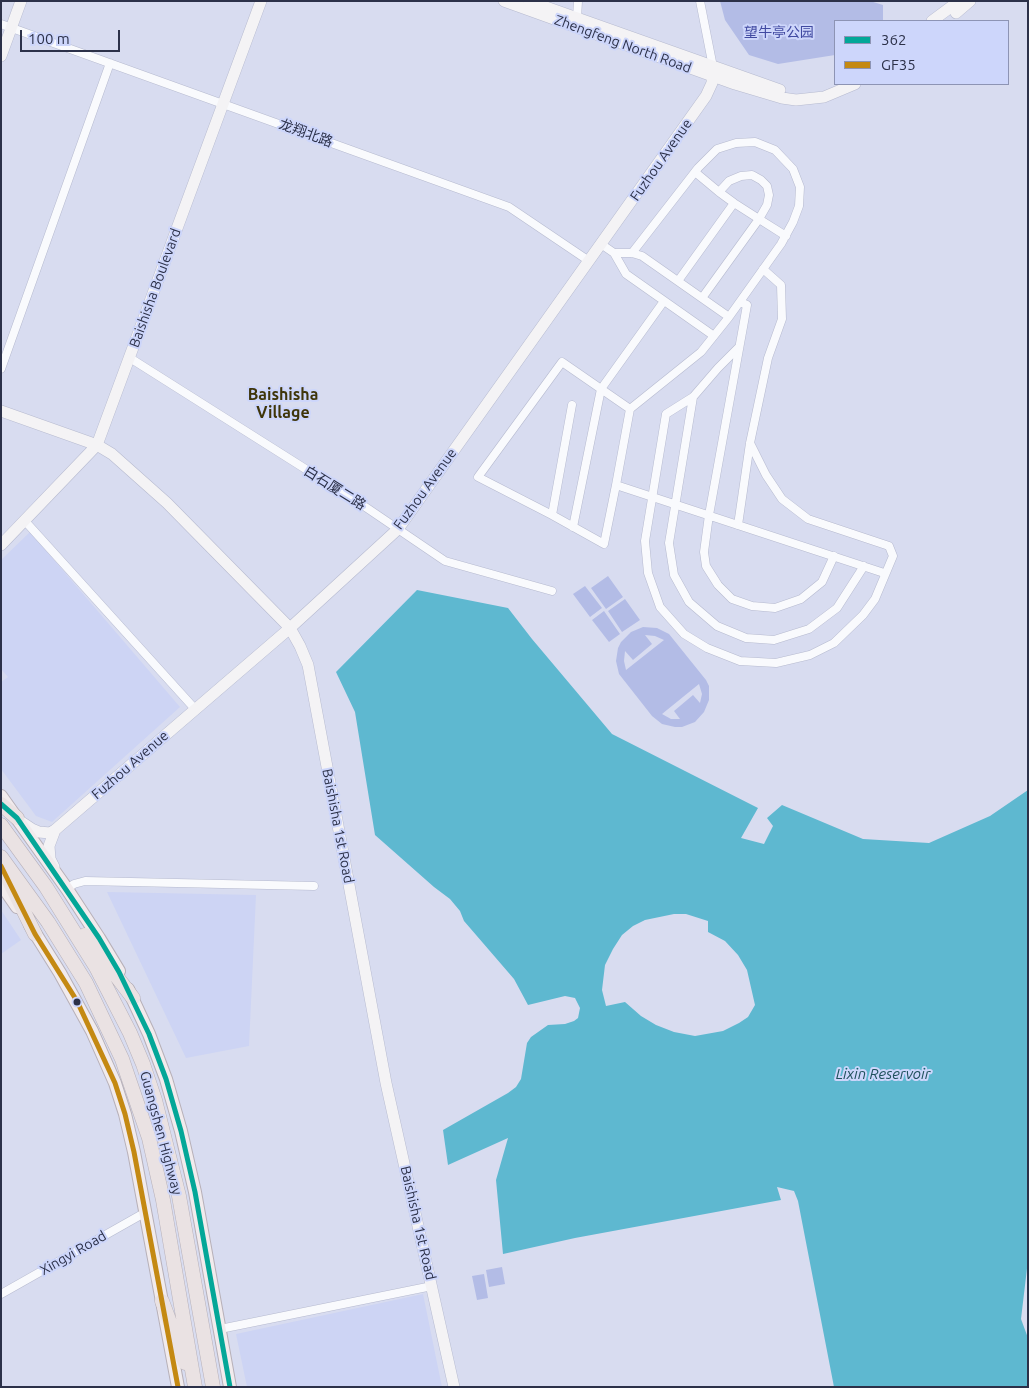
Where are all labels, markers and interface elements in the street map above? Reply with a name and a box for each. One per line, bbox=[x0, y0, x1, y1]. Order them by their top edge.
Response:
street label: Zhengfeng North Road bbox=[552, 11, 694, 77]
scale bar bbox=[22, 20, 122, 52]
legend bbox=[834, 20, 1009, 85]
park label: 望牛亭公园 bbox=[744, 24, 814, 40]
text: 100 m bbox=[28, 30, 70, 47]
text: 362 bbox=[881, 31, 906, 48]
text: GF35 bbox=[881, 56, 916, 73]
street label: 龙翔北路 bbox=[277, 116, 335, 150]
street label: Fuzhou Avenue bbox=[627, 116, 695, 204]
street label: Baishisha Boulevard bbox=[126, 226, 184, 350]
district label: Baishisha Village bbox=[248, 385, 318, 423]
street label: Fuzhou Avenue bbox=[390, 445, 460, 533]
street label: 白石厦二路 bbox=[301, 462, 369, 514]
street label: Fuzhou Avenue bbox=[88, 727, 172, 803]
street label: Baishisha 1st Road bbox=[319, 767, 357, 885]
unlabelled marker bbox=[72, 997, 82, 1007]
water label: Lixin Reservoir bbox=[836, 1065, 930, 1083]
street label: Guangshen Highway bbox=[136, 1069, 186, 1197]
street label: Baishisha 1st Road bbox=[397, 1164, 439, 1282]
street label: Xingyi Road bbox=[37, 1227, 109, 1279]

